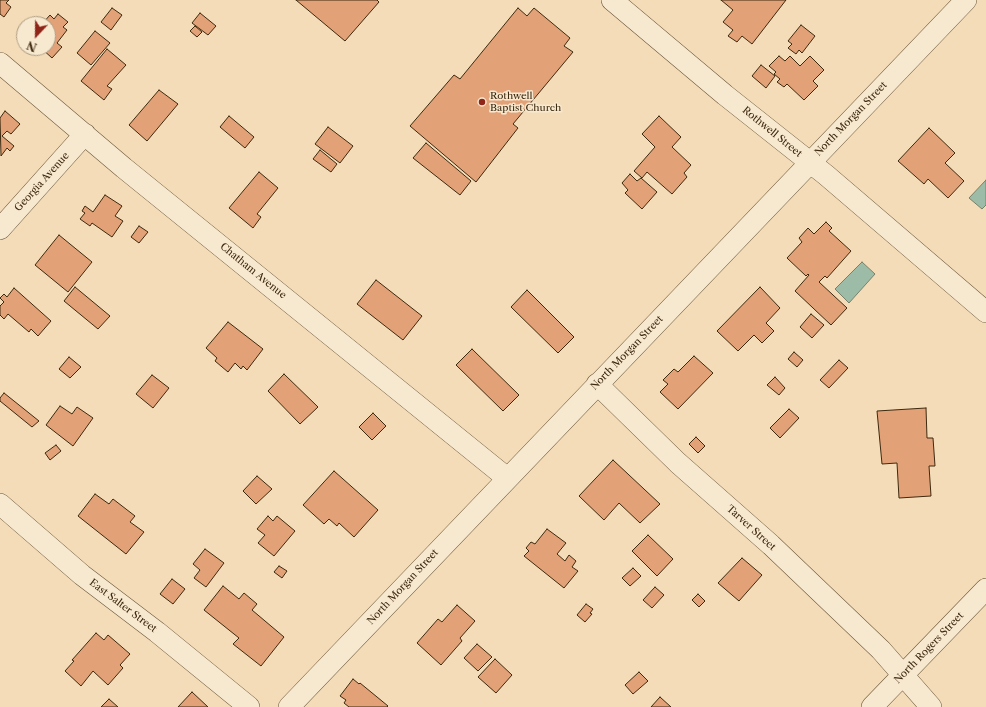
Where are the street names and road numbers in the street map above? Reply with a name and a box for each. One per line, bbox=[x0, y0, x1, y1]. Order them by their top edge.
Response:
street label: North Morgan Street bbox=[812, 79, 890, 159]
street label: Rothwell Street bbox=[740, 104, 804, 160]
street label: Georgia Avenue bbox=[12, 150, 72, 214]
street label: Chatham Avenue bbox=[217, 241, 289, 301]
street label: North Morgan Street bbox=[588, 313, 666, 393]
street label: Tarver Street bbox=[724, 503, 778, 553]
street label: North Morgan Street bbox=[365, 547, 441, 627]
street label: East Salter Street bbox=[87, 577, 159, 635]
street label: North Rogers Street bbox=[892, 610, 966, 686]

